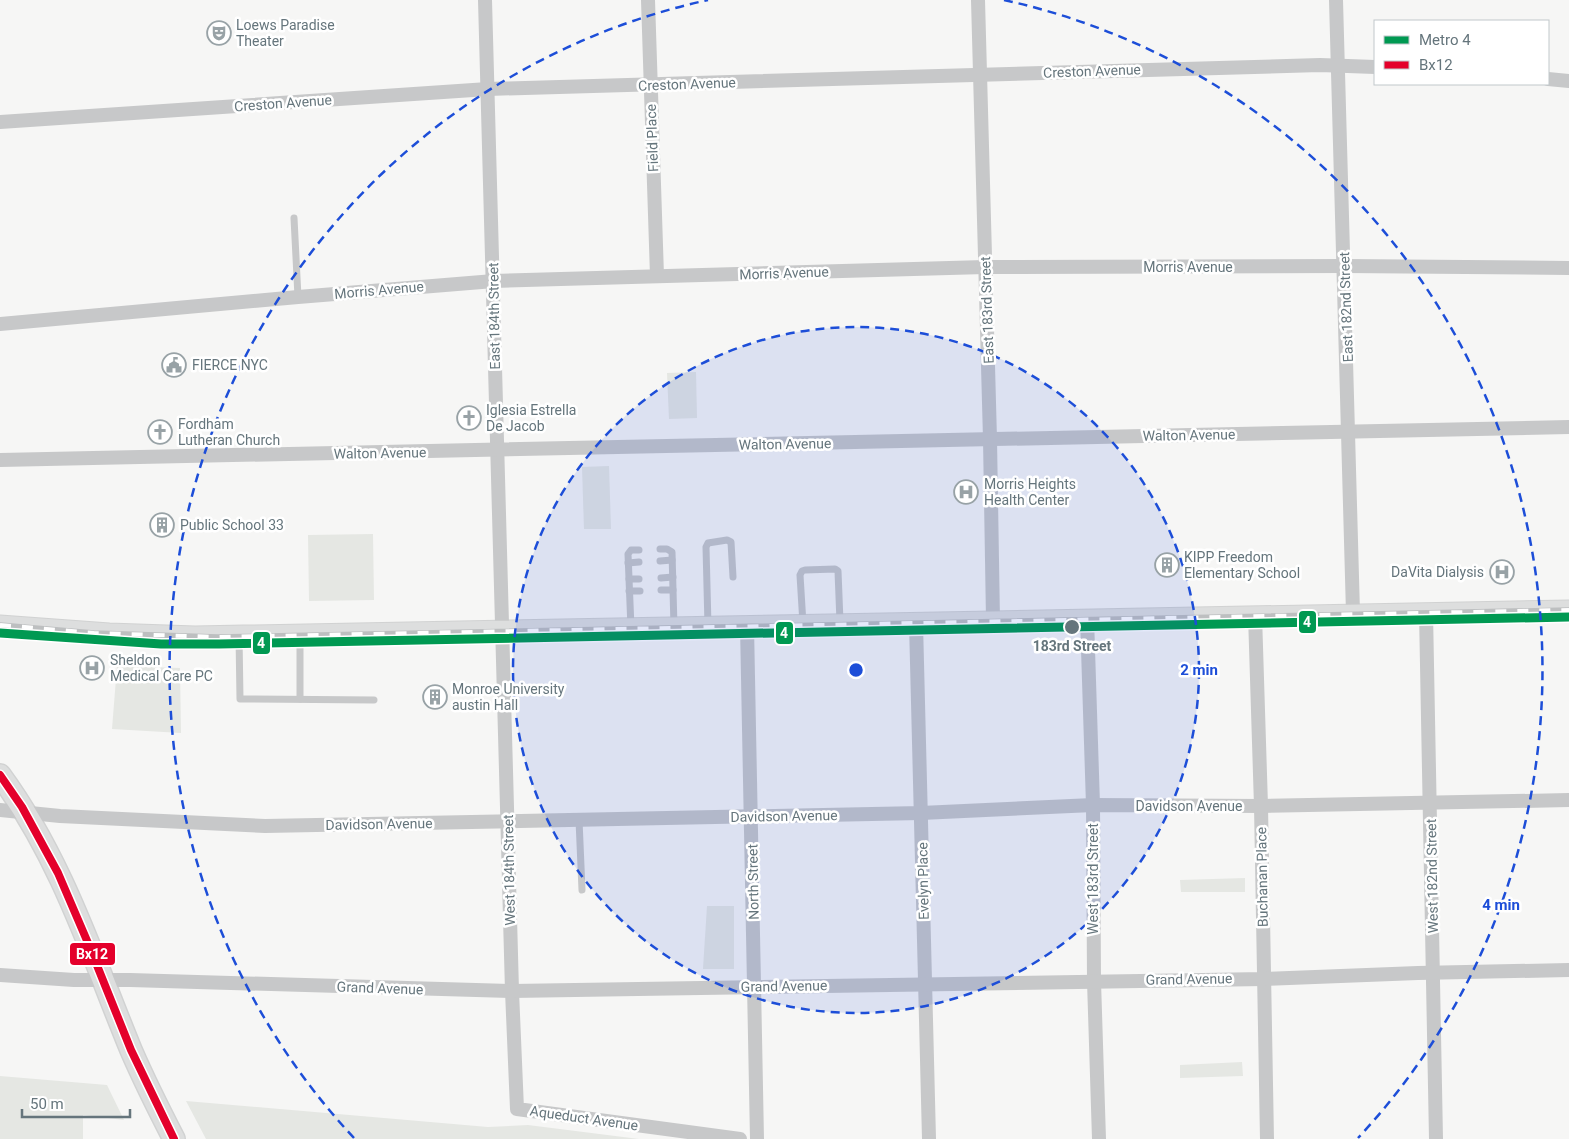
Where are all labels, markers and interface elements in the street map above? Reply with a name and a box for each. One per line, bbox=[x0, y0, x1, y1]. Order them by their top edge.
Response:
place label: Loews Paradise Theater bbox=[236, 17, 335, 49]
theatre icon: Loews Paradise Theater bbox=[206, 20, 232, 46]
legend bbox=[1374, 20, 1549, 85]
text: Metro 4 bbox=[1419, 31, 1471, 49]
text: Bx12 bbox=[1419, 56, 1453, 74]
street label: Creston Avenue bbox=[1043, 61, 1141, 81]
street label: Creston Avenue bbox=[638, 74, 736, 94]
street label: Creston Avenue bbox=[234, 92, 332, 114]
street label: Field Place bbox=[643, 104, 661, 172]
street label: East 182nd Street bbox=[1336, 251, 1356, 362]
street label: East 183rd Street bbox=[977, 256, 997, 364]
street label: Morris Avenue bbox=[1143, 259, 1233, 275]
street label: East 184th Street bbox=[485, 262, 503, 370]
street label: Morris Avenue bbox=[739, 263, 829, 283]
street label: Morris Avenue bbox=[334, 278, 424, 302]
public building icon: FIERCE NYC bbox=[161, 352, 187, 378]
place label: FIERCE NYC bbox=[192, 357, 268, 373]
place label: Iglesia Estrella De Jacob bbox=[486, 402, 576, 434]
church icon: Iglesia Estrella De Jacob bbox=[456, 405, 482, 431]
place label: Fordham Lutheran Church bbox=[178, 416, 280, 448]
church icon: Fordham Lutheran Church bbox=[147, 419, 173, 445]
street label: Walton Avenue bbox=[1143, 426, 1235, 444]
street label: Walton Avenue bbox=[739, 435, 831, 453]
street label: Walton Avenue bbox=[334, 444, 426, 462]
place label: Morris Heights Health Center bbox=[984, 476, 1076, 508]
hospital icon: Morris Heights Health Center bbox=[953, 479, 979, 505]
building icon: Public School 33 bbox=[149, 512, 175, 538]
place label: Public School 33 bbox=[180, 517, 284, 533]
place label: KIPP Freedom Elementary School bbox=[1184, 549, 1300, 581]
building icon: KIPP Freedom Elementary School bbox=[1154, 552, 1180, 578]
hospital icon: DaVita Dialysis bbox=[1489, 559, 1515, 585]
place label: DaVita Dialysis bbox=[1391, 564, 1484, 580]
line badge: 4 bbox=[1298, 610, 1317, 634]
text: 4 bbox=[1303, 614, 1311, 630]
marker: 183rd Street bbox=[1063, 618, 1081, 636]
line badge: 4 bbox=[775, 621, 794, 645]
text: 4 bbox=[780, 625, 788, 641]
line badge: 4 bbox=[252, 631, 271, 655]
text: 4 bbox=[257, 635, 265, 651]
place label: 183rd Street bbox=[1033, 638, 1112, 654]
place label: Sheldon Medical Care PC bbox=[110, 652, 213, 684]
hospital icon: Sheldon Medical Care PC bbox=[79, 655, 105, 681]
centre of rings bbox=[847, 661, 865, 679]
text: 2 min bbox=[1180, 661, 1218, 679]
place label: Monroe University austin Hall bbox=[452, 681, 565, 713]
building icon: Monroe University austin Hall bbox=[422, 684, 448, 710]
street label: Davidson Avenue bbox=[1136, 798, 1242, 814]
street label: Davidson Avenue bbox=[730, 807, 838, 825]
street label: West 184th Street bbox=[500, 814, 518, 926]
street label: Davidson Avenue bbox=[325, 815, 433, 833]
street label: West 182nd Street bbox=[1423, 818, 1441, 933]
street label: West 183rd Street bbox=[1085, 823, 1101, 935]
street label: Buchanan Place bbox=[1253, 827, 1271, 927]
street label: Evelyn Place bbox=[914, 842, 932, 920]
street label: North Street bbox=[744, 844, 762, 920]
text: 4 min bbox=[1482, 896, 1520, 914]
line badge: Bx12 bbox=[69, 942, 116, 966]
text: Bx12 bbox=[76, 946, 108, 962]
street label: Grand Avenue bbox=[1146, 970, 1232, 988]
street label: Grand Avenue bbox=[741, 977, 827, 995]
street label: Grand Avenue bbox=[336, 978, 424, 998]
scale bar bbox=[22, 1086, 130, 1118]
text: 50 m bbox=[30, 1095, 64, 1113]
street label: Aqueduct Avenue bbox=[529, 1102, 639, 1134]

